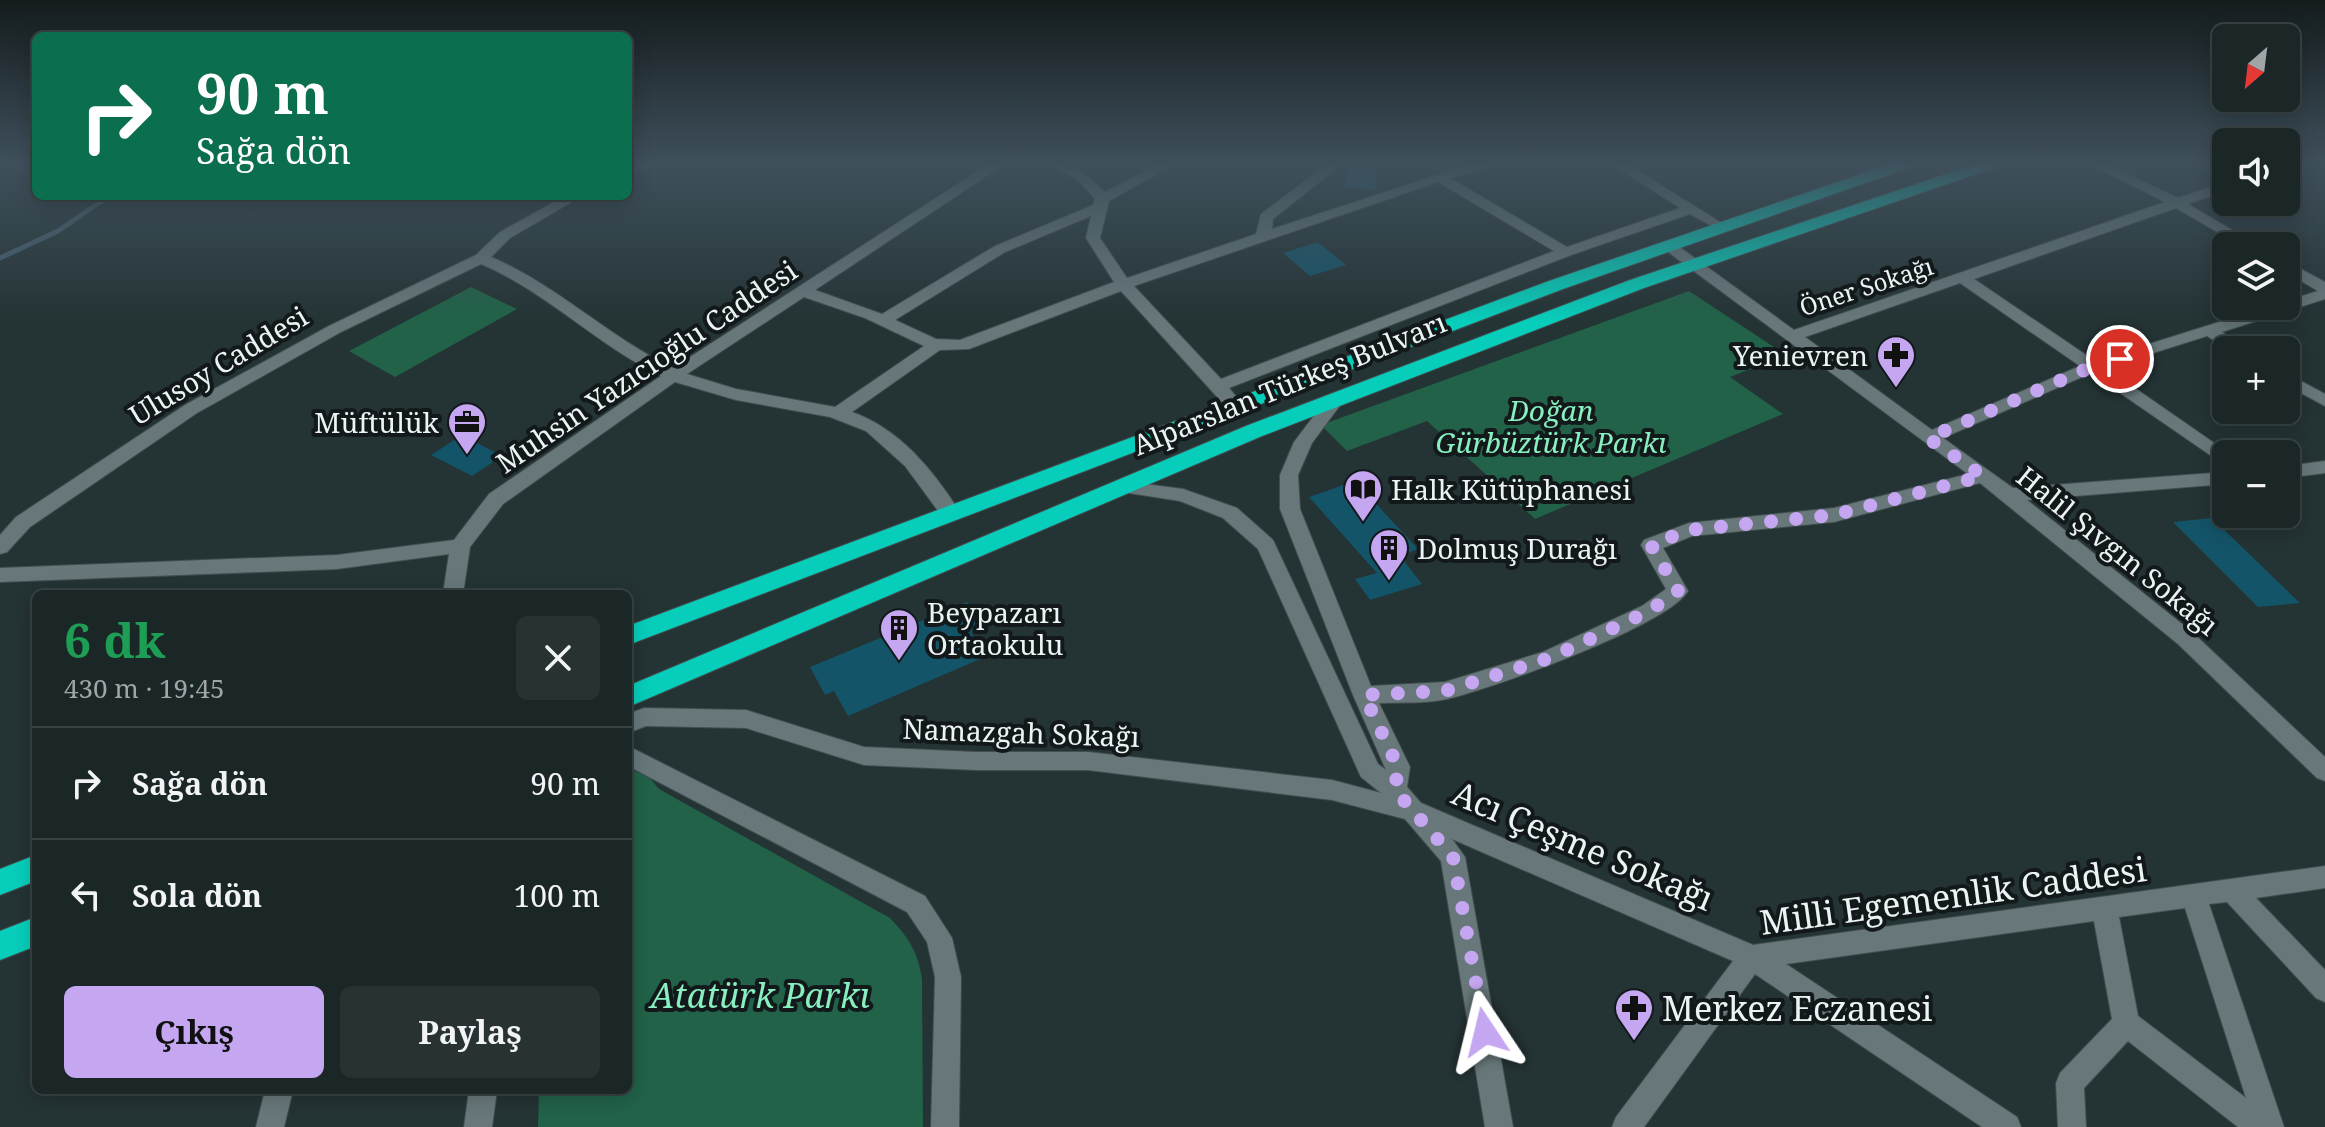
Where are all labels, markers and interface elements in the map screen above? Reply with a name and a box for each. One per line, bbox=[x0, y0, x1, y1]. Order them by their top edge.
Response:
north arrow bbox=[2212, 24, 2300, 112]
map controls bbox=[2212, 24, 2300, 528]
text: 90 m bbox=[196, 54, 329, 130]
icon: right bbox=[64, 64, 168, 168]
text: Sağa dön bbox=[196, 126, 351, 175]
button: sound bbox=[2212, 128, 2300, 216]
button: layers bbox=[2212, 232, 2300, 320]
street label: Öner Sokağı bbox=[1795, 249, 1937, 323]
street label: Muhsin Yazıcıoğlu Caddesi bbox=[488, 251, 804, 481]
street label: Ulusoy Caddesi bbox=[122, 297, 314, 433]
street label: Alparslan Türkeş Bulvarı bbox=[1127, 303, 1451, 463]
pin bbox=[2086, 325, 2154, 393]
pharmacy icon: Yenievren bbox=[1875, 334, 1917, 389]
place label: Yenievren bbox=[1732, 336, 1868, 374]
button: + bbox=[2212, 336, 2300, 424]
icon: arrive bbox=[2098, 337, 2142, 381]
park label: Doğan Gürbüztürk Parkı bbox=[1435, 391, 1667, 461]
office icon: Müftülük bbox=[446, 401, 488, 456]
place label: Müftülük bbox=[314, 403, 440, 441]
button: − bbox=[2212, 440, 2300, 528]
street label: Halil Şıvgın Sokağı bbox=[2009, 457, 2227, 643]
library icon: Halk Kütüphanesi bbox=[1342, 468, 1384, 523]
place label: Halk Kütüphanesi bbox=[1391, 470, 1631, 508]
building icon: Dolmuş Durağı bbox=[1368, 527, 1410, 582]
place label: Dolmuş Durağı bbox=[1417, 529, 1617, 567]
place label: Beypazarı Ortaokulu bbox=[927, 593, 1064, 663]
text: 6 dk bbox=[64, 607, 165, 672]
building icon: Beypazarı Ortaokulu bbox=[878, 607, 920, 662]
button: close bbox=[516, 616, 600, 700]
text: 430 m · 19:45 bbox=[64, 670, 225, 706]
street label: Namazgah Sokağı bbox=[902, 709, 1140, 755]
icon: right bbox=[64, 761, 108, 805]
text: Sağa dön bbox=[132, 763, 268, 804]
text: 90 m bbox=[530, 763, 600, 804]
street label: Acı Çeşme Sokağı bbox=[1445, 769, 1721, 921]
street label: Milli Egemenlik Caddesi bbox=[1757, 845, 2149, 945]
icon: left bbox=[64, 873, 108, 917]
text: Sola dön bbox=[132, 875, 262, 916]
text: 100 m bbox=[514, 875, 600, 916]
park label: Atatürk Parkı bbox=[648, 972, 870, 1018]
place label: Merkez Eczanesi bbox=[1662, 985, 1933, 1031]
button: Çıkış bbox=[64, 986, 324, 1078]
button: Paylaş bbox=[340, 986, 600, 1078]
pharmacy icon: Merkez Eczanesi bbox=[1613, 987, 1655, 1042]
position arrow bbox=[1443, 990, 1527, 1074]

